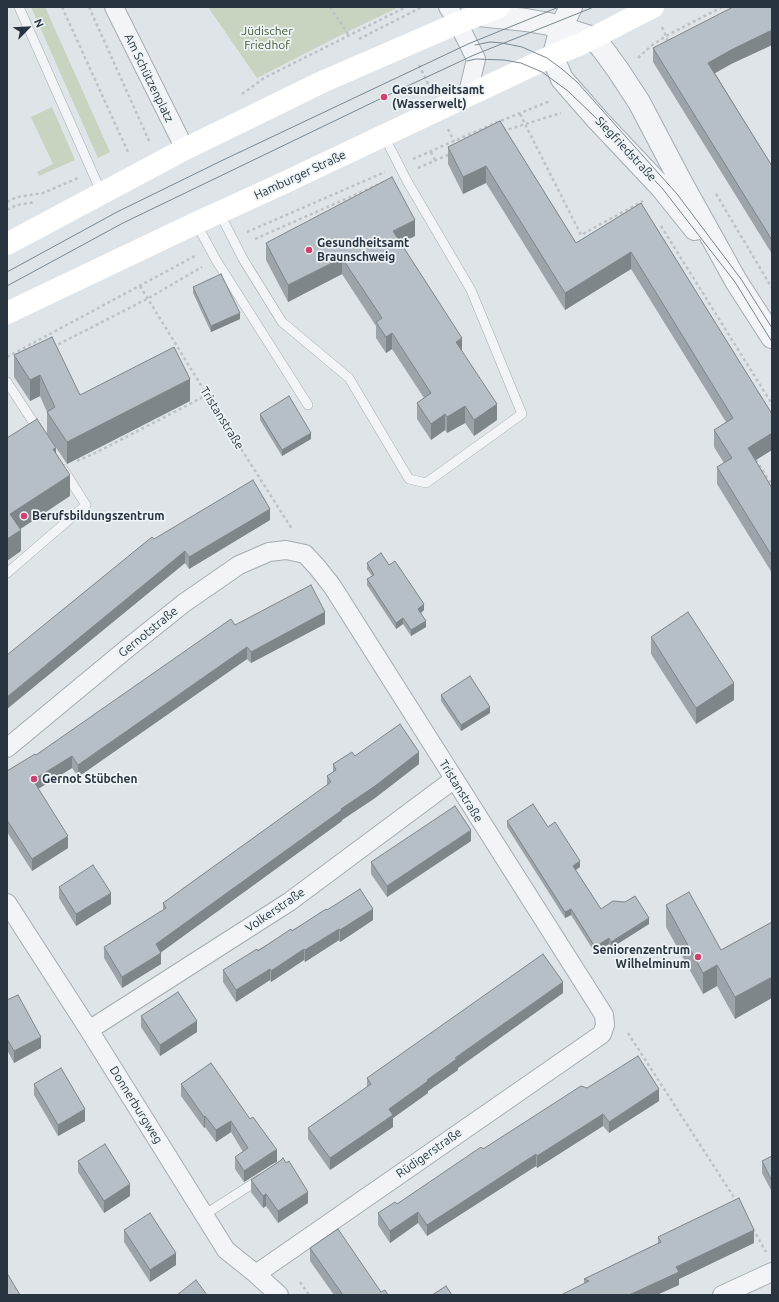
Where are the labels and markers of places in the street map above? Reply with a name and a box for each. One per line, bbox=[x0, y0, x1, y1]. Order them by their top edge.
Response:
place label: Gesundheitsamt (Wasserwelt) bbox=[392, 83, 484, 111]
marker: Gesundheitsamt (Wasserwelt) bbox=[379, 92, 389, 102]
place label: Gesundheitsamt Braunschweig bbox=[317, 236, 409, 264]
marker: Gesundheitsamt Braunschweig bbox=[304, 245, 314, 255]
place label: Berufsbildungszentrum bbox=[32, 509, 165, 523]
marker: Berufsbildungszentrum bbox=[19, 511, 29, 521]
place label: Gernot Stübchen bbox=[42, 772, 137, 786]
marker: Gernot Stübchen bbox=[29, 774, 39, 784]
place label: Seniorenzentrum Wilhelminum bbox=[593, 943, 690, 971]
marker: Seniorenzentrum Wilhelminum bbox=[693, 952, 703, 962]

